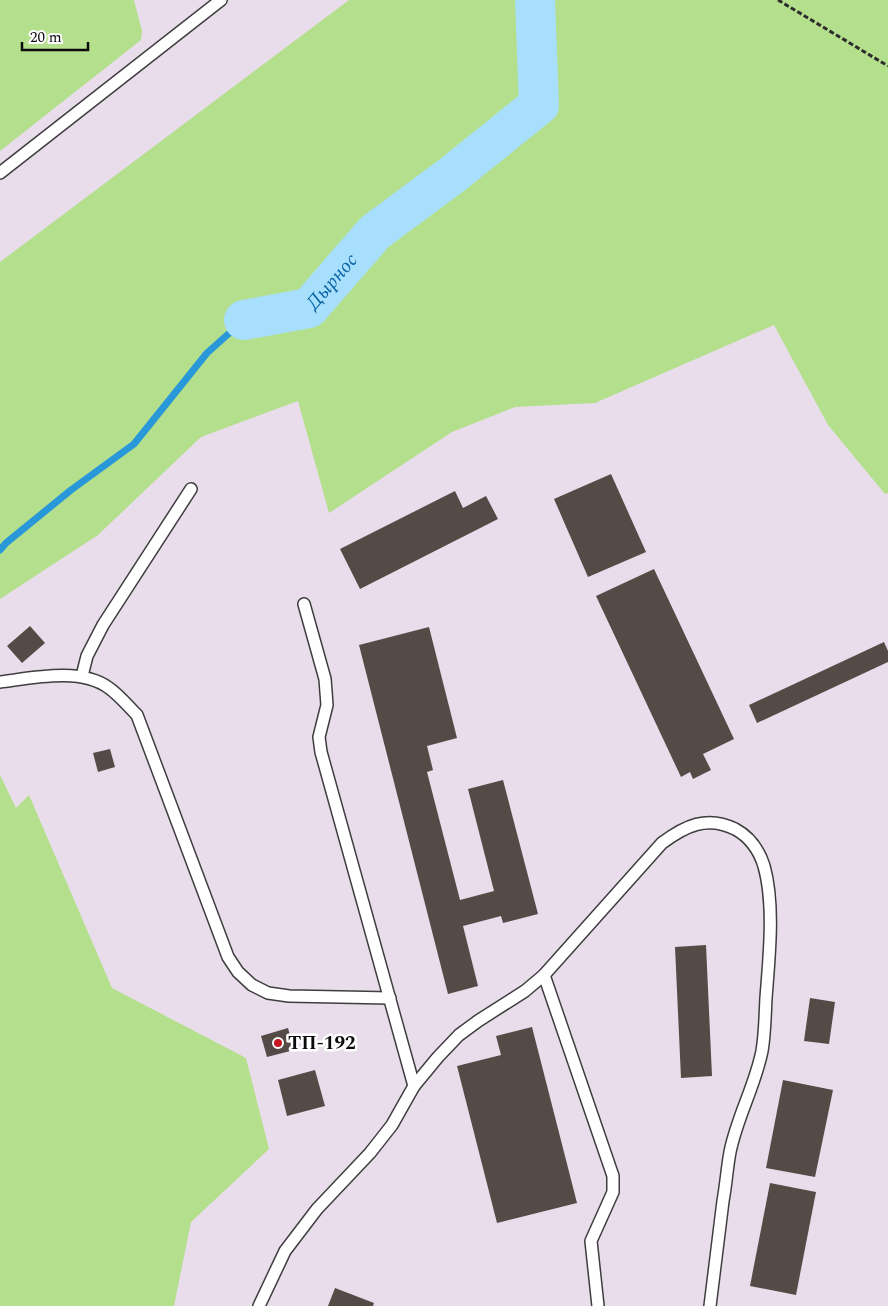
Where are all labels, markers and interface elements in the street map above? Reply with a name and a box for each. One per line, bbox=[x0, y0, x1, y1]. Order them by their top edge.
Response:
scale bar bbox=[22, 20, 89, 52]
text: 20 m bbox=[30, 26, 62, 49]
water label: Дырнос bbox=[298, 246, 366, 318]
place label: ТП-192 bbox=[288, 1029, 356, 1058]
marker: ТП-192 bbox=[272, 1037, 284, 1049]

